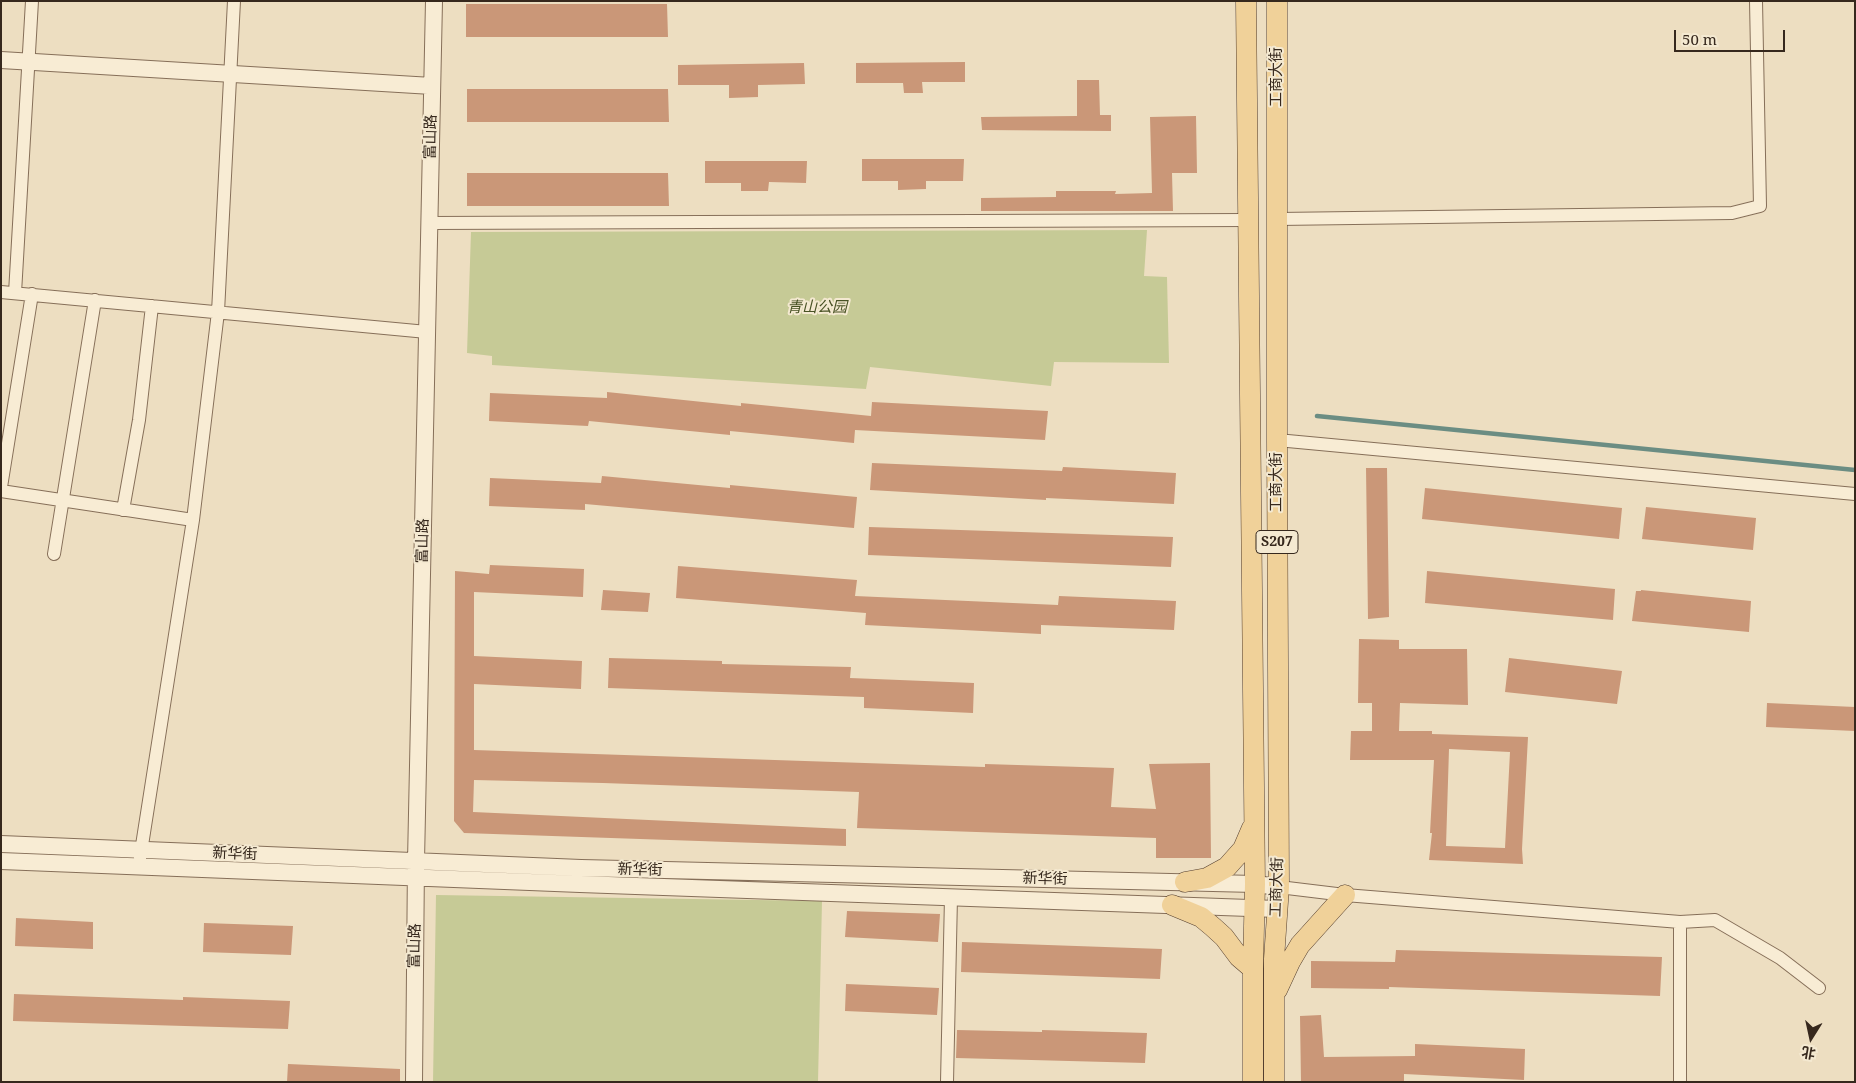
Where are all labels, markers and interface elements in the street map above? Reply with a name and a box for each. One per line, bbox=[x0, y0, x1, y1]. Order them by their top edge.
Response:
scale bar bbox=[1676, 20, 1787, 52]
text: 50 m bbox=[1682, 29, 1717, 49]
street label: 工商大街 bbox=[1268, 47, 1286, 107]
street label: 富山路 bbox=[422, 114, 440, 160]
park label: 青山公园 bbox=[787, 299, 847, 317]
street label: 工商大街 bbox=[1268, 452, 1286, 512]
street label: 富山路 bbox=[414, 518, 432, 564]
road number: S207 bbox=[1256, 530, 1298, 554]
street label: 新华街 bbox=[212, 844, 258, 864]
street label: 工商大街 bbox=[1267, 857, 1287, 917]
street label: 新华街 bbox=[617, 861, 663, 879]
street label: 新华街 bbox=[1022, 870, 1068, 888]
street label: 富山路 bbox=[406, 923, 424, 969]
north arrow bbox=[1786, 1013, 1836, 1063]
text: 北 bbox=[1800, 1043, 1817, 1064]

